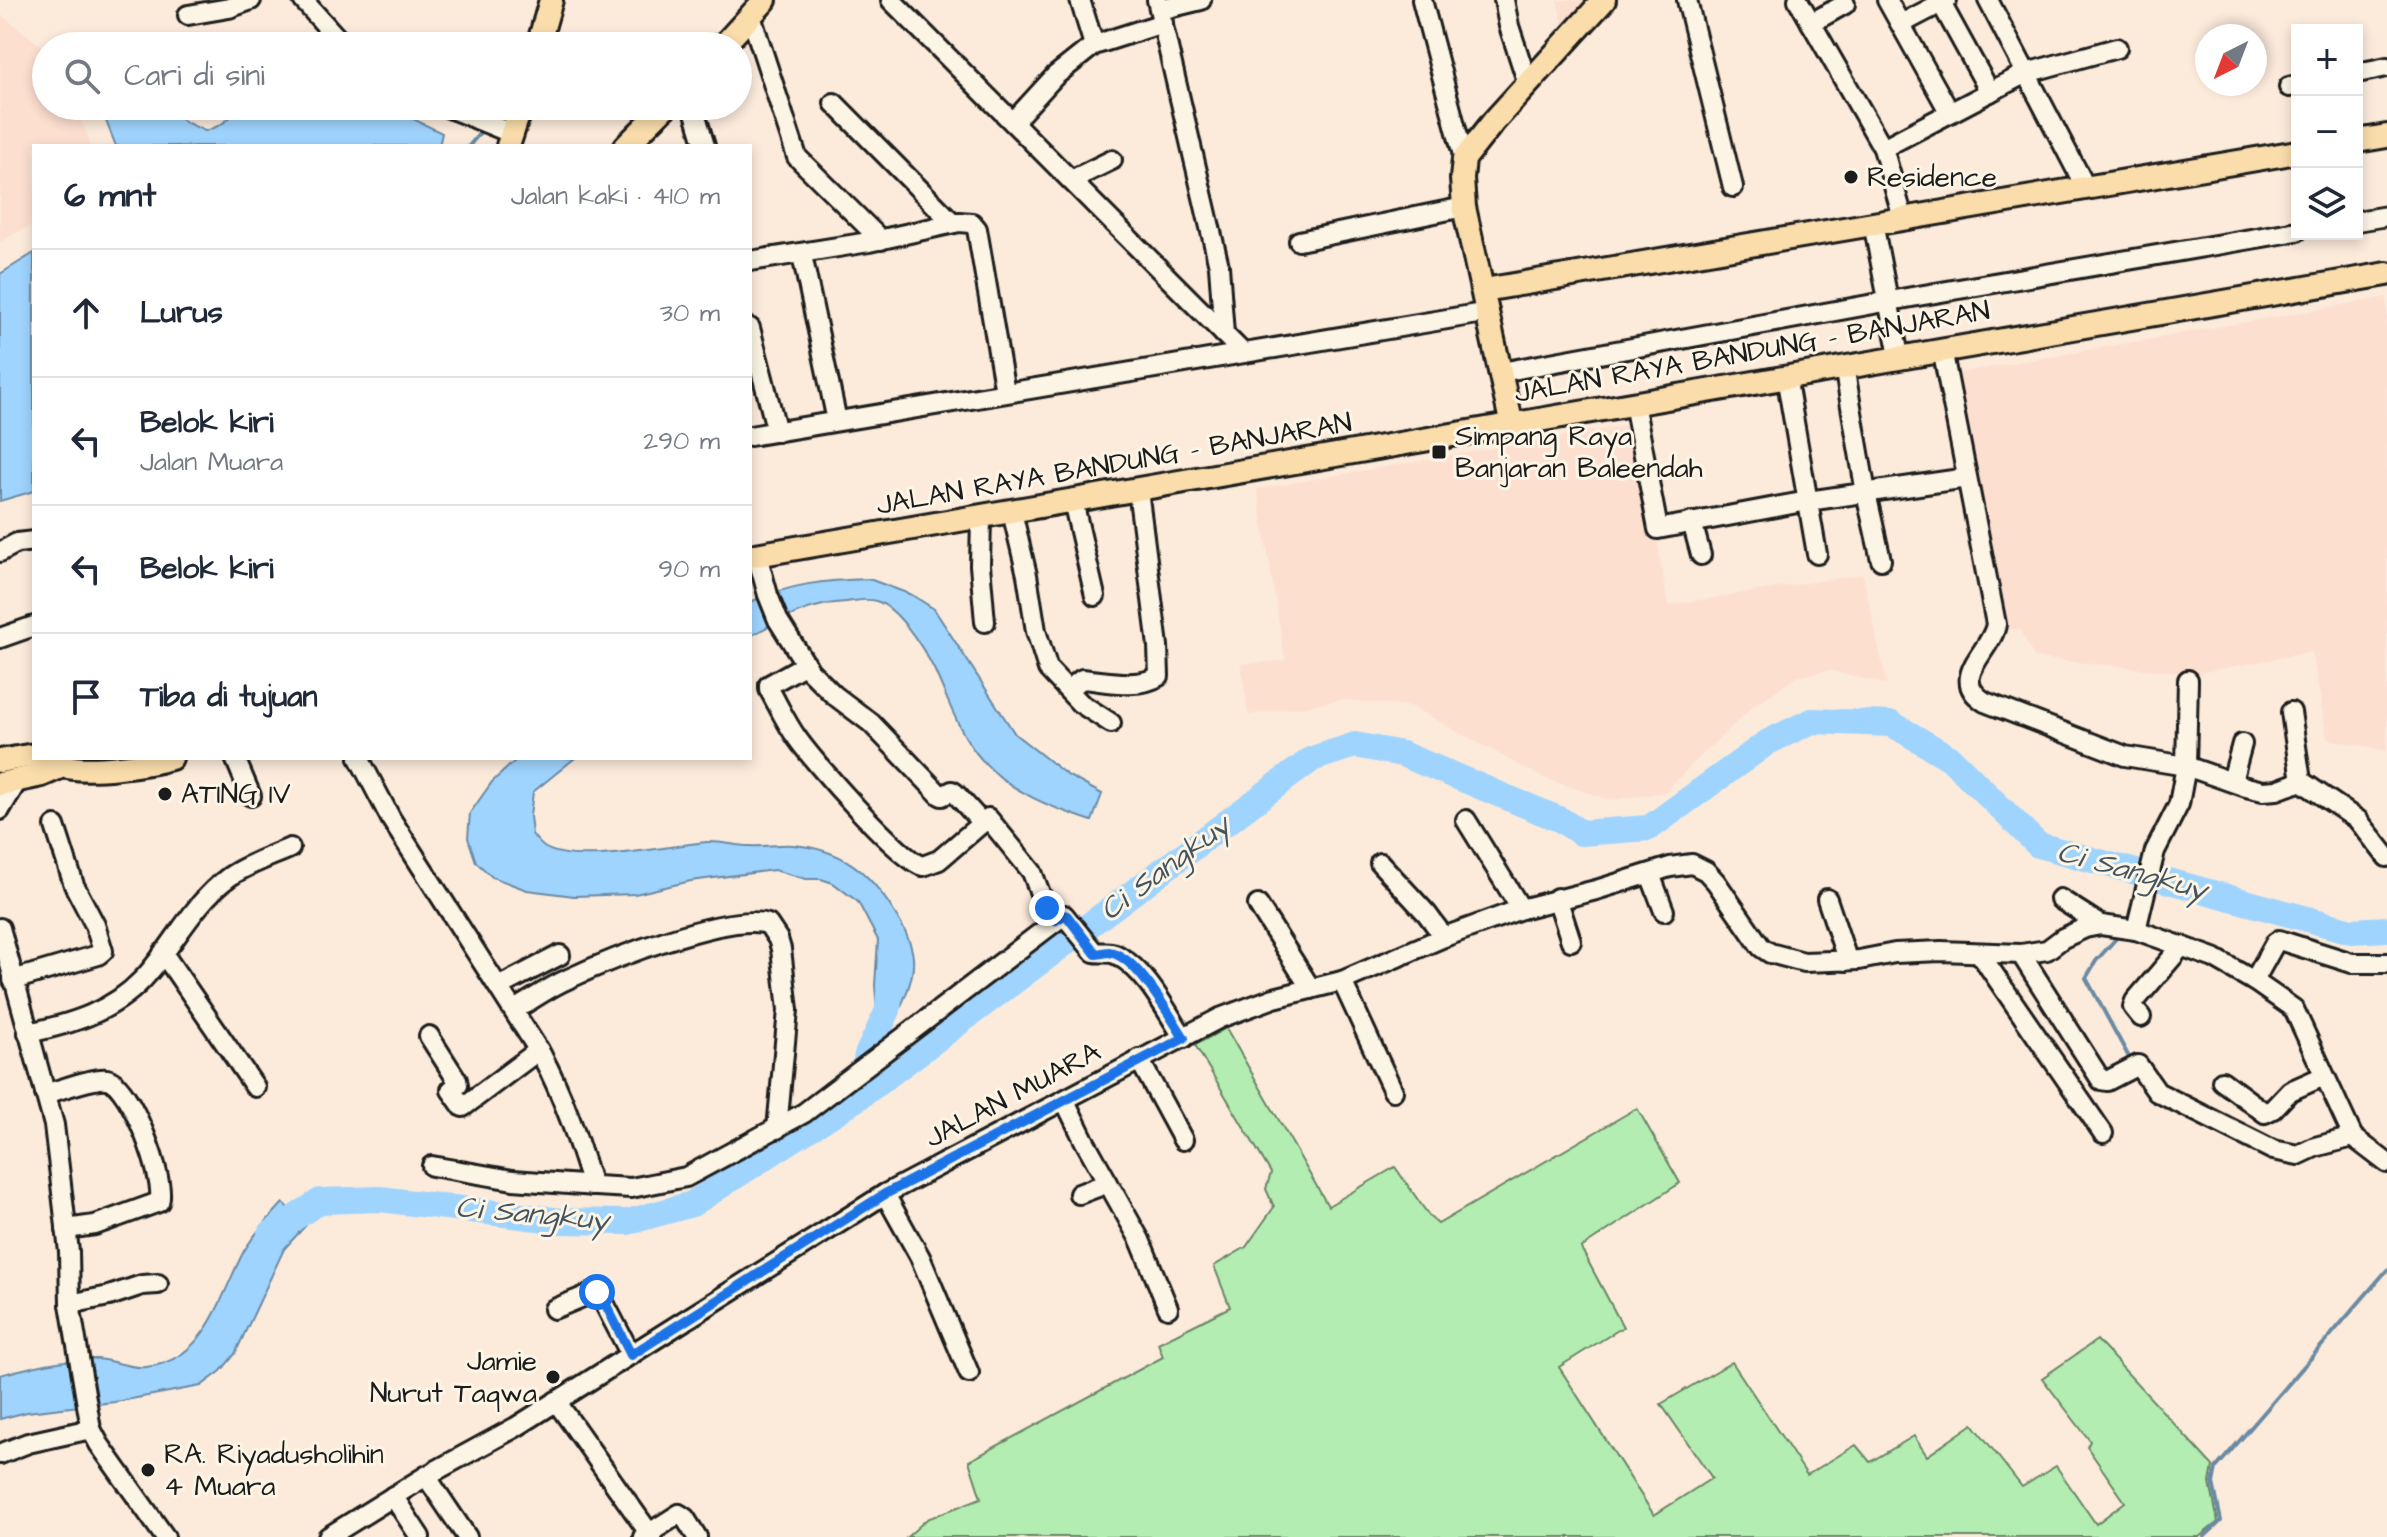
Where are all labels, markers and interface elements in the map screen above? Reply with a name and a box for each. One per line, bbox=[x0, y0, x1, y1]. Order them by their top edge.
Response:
north arrow bbox=[2195, 24, 2267, 96]
map controls bbox=[2291, 24, 2363, 240]
button: + bbox=[2291, 24, 2363, 96]
search box bbox=[32, 32, 752, 120]
icon: search bbox=[60, 54, 104, 98]
text: Cari di sini bbox=[124, 55, 265, 97]
button: − bbox=[2291, 96, 2363, 168]
place label: Residence bbox=[1867, 158, 1997, 197]
marker: Residence bbox=[1842, 168, 1860, 186]
button: layers bbox=[2291, 168, 2363, 240]
text: 6 mnt bbox=[64, 172, 156, 220]
text: Jalan kaki · 410 m bbox=[511, 178, 720, 214]
icon: ahead bbox=[64, 291, 108, 335]
street label: JALAN RAYA BANDUNG - BANJARAN bbox=[1511, 291, 1993, 413]
text: Lurus bbox=[140, 292, 223, 334]
text: 30 m bbox=[660, 295, 720, 331]
text: Belok kiri bbox=[140, 402, 274, 444]
street label: JALAN RAYA BANDUNG - BANJARAN bbox=[873, 403, 1355, 525]
place label: Simpang Raya Banjaran Baleendah bbox=[1455, 417, 1703, 488]
icon: left bbox=[64, 419, 108, 463]
text: 290 m bbox=[643, 423, 720, 459]
marker: Simpang Raya Banjaran Baleendah bbox=[1430, 443, 1448, 461]
text: Jalan Muara bbox=[140, 444, 283, 480]
icon: left bbox=[64, 547, 108, 591]
text: Belok kiri bbox=[140, 548, 274, 590]
text: 90 m bbox=[658, 551, 720, 587]
icon: arrive bbox=[64, 675, 108, 719]
text: Tiba di tujuan bbox=[140, 676, 317, 718]
place label: ATING IV bbox=[181, 775, 291, 814]
marker: ATING IV bbox=[156, 785, 174, 803]
water label: Ci Sangkuy bbox=[1091, 803, 1242, 932]
water label: Ci Sangkuy bbox=[2052, 831, 2215, 913]
route end bbox=[1029, 890, 1065, 926]
street label: JALAN MUARA bbox=[918, 1032, 1108, 1158]
water label: Ci Sangkuy bbox=[454, 1186, 614, 1243]
route start bbox=[579, 1274, 615, 1310]
place label: Jamie Nurut Taqwa bbox=[370, 1342, 537, 1413]
marker: Jamie Nurut Taqwa bbox=[544, 1368, 562, 1386]
place label: RA. Riyadusholihin 4 Muara bbox=[164, 1435, 384, 1506]
marker: RA. Riyadusholihin 4 Muara bbox=[139, 1461, 157, 1479]

